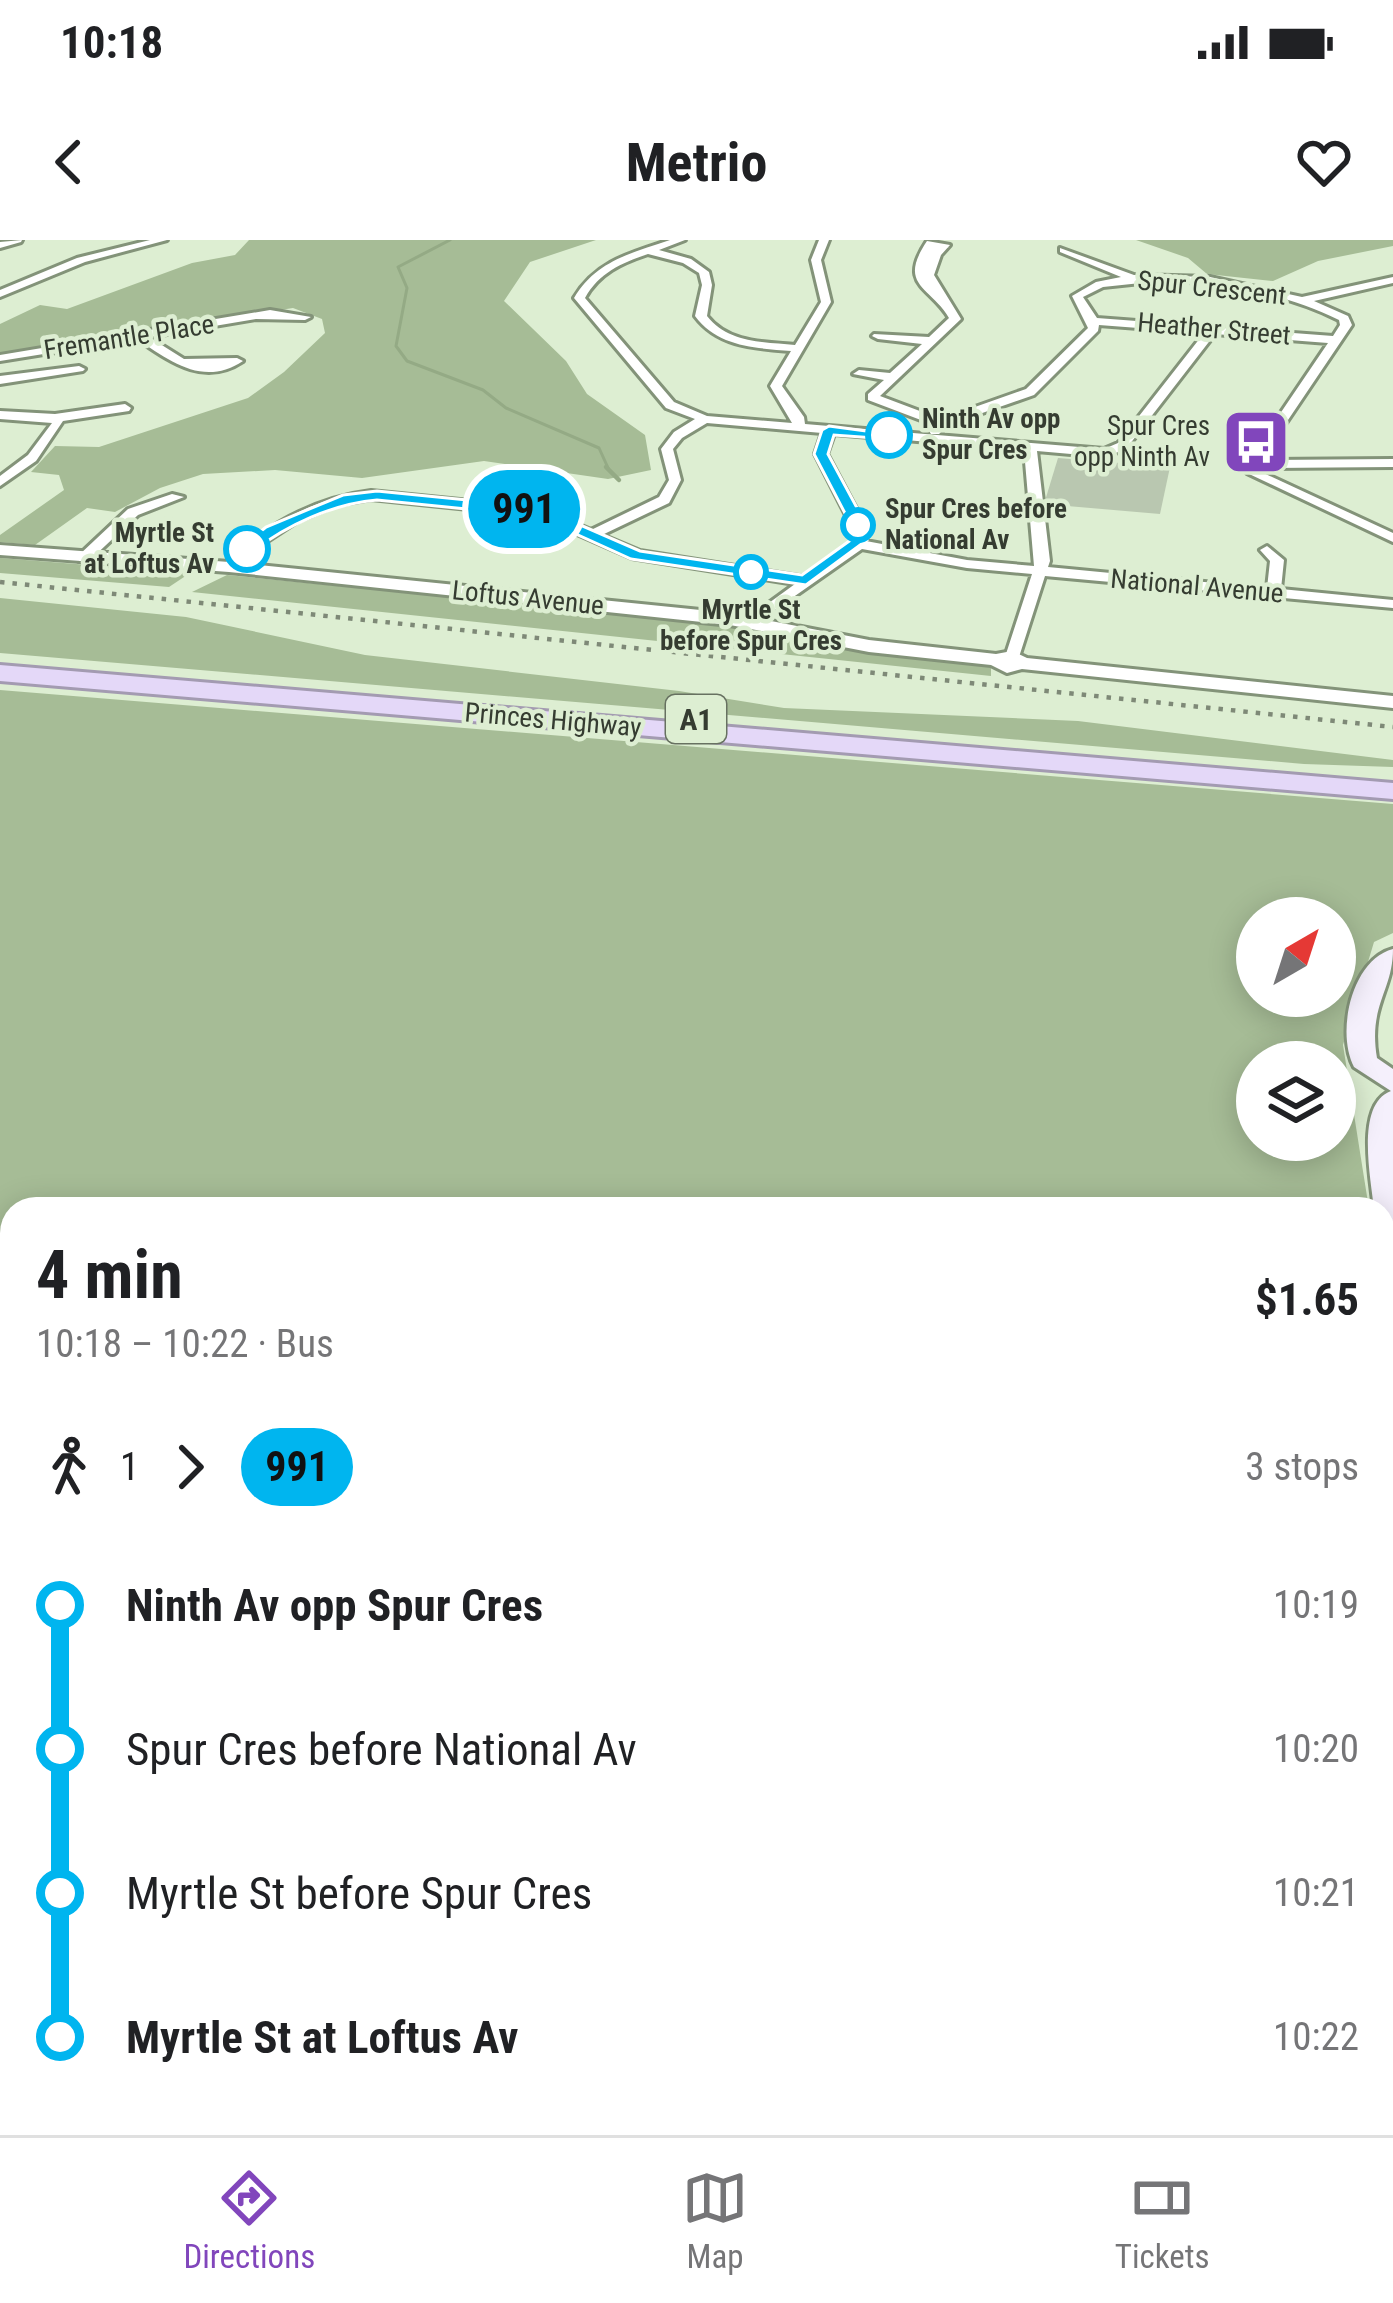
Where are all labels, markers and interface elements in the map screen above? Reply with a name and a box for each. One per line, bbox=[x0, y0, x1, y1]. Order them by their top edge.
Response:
text: 10:18 bbox=[60, 16, 163, 69]
icon: back bbox=[36, 129, 102, 195]
icon: heart bbox=[1291, 129, 1357, 195]
text: Metrio bbox=[626, 131, 767, 194]
street label: Spur Crescent bbox=[1136, 264, 1288, 312]
street label: Heather Street bbox=[1136, 306, 1292, 352]
street label: Fremantle Place bbox=[42, 308, 216, 366]
place label: Ninth Av opp Spur Cres bbox=[922, 403, 1060, 466]
bus stop icon: Spur Cres opp Ninth Av bbox=[1221, 407, 1291, 477]
place label: Spur Cres opp Ninth Av bbox=[1074, 410, 1210, 473]
marker: Ninth Av opp Spur Cres bbox=[867, 413, 911, 457]
line badge: 991 bbox=[455, 470, 593, 548]
text: 991 bbox=[492, 484, 556, 533]
place label: Spur Cres before National Av bbox=[885, 493, 1067, 556]
marker: Spur Cres before National Av bbox=[842, 509, 874, 541]
place label: Myrtle St at Loftus Av bbox=[84, 517, 214, 580]
marker: Myrtle St at Loftus Av bbox=[225, 527, 269, 571]
marker: Myrtle St before Spur Cres bbox=[735, 556, 767, 588]
street label: National Avenue bbox=[1109, 562, 1285, 610]
street label: Loftus Avenue bbox=[451, 574, 605, 622]
place label: Myrtle St before Spur Cres bbox=[660, 594, 842, 657]
road number: A1 bbox=[666, 695, 726, 743]
street label: Princes Highway bbox=[463, 696, 643, 744]
north arrow bbox=[1236, 897, 1356, 1017]
map controls bbox=[1236, 897, 1356, 1161]
button: layers bbox=[1236, 1041, 1356, 1161]
text: 4 min bbox=[36, 1237, 183, 1314]
text: $1.65 bbox=[1255, 1273, 1359, 1326]
text: 10:18 – 10:22 · Bus bbox=[36, 1321, 334, 1367]
icon: walk bbox=[36, 1434, 102, 1500]
icon: forward bbox=[157, 1434, 223, 1500]
text: 991 bbox=[265, 1442, 329, 1491]
text: 1 bbox=[120, 1444, 139, 1490]
text: 3 stops bbox=[1245, 1444, 1359, 1490]
text: Ninth Av opp Spur Cres bbox=[126, 1579, 543, 1632]
text: 10:19 bbox=[1273, 1582, 1359, 1628]
text: Spur Cres before National Av bbox=[126, 1723, 637, 1776]
text: 10:20 bbox=[1273, 1726, 1359, 1772]
text: Myrtle St before Spur Cres bbox=[126, 1867, 592, 1920]
text: 10:21 bbox=[1273, 1870, 1359, 1916]
text: Myrtle St at Loftus Av bbox=[126, 2011, 518, 2064]
text: 10:22 bbox=[1273, 2014, 1359, 2060]
tab: Directions bbox=[183, 2165, 315, 2276]
tab: Map bbox=[682, 2165, 748, 2276]
tab: Tickets bbox=[1115, 2165, 1210, 2276]

